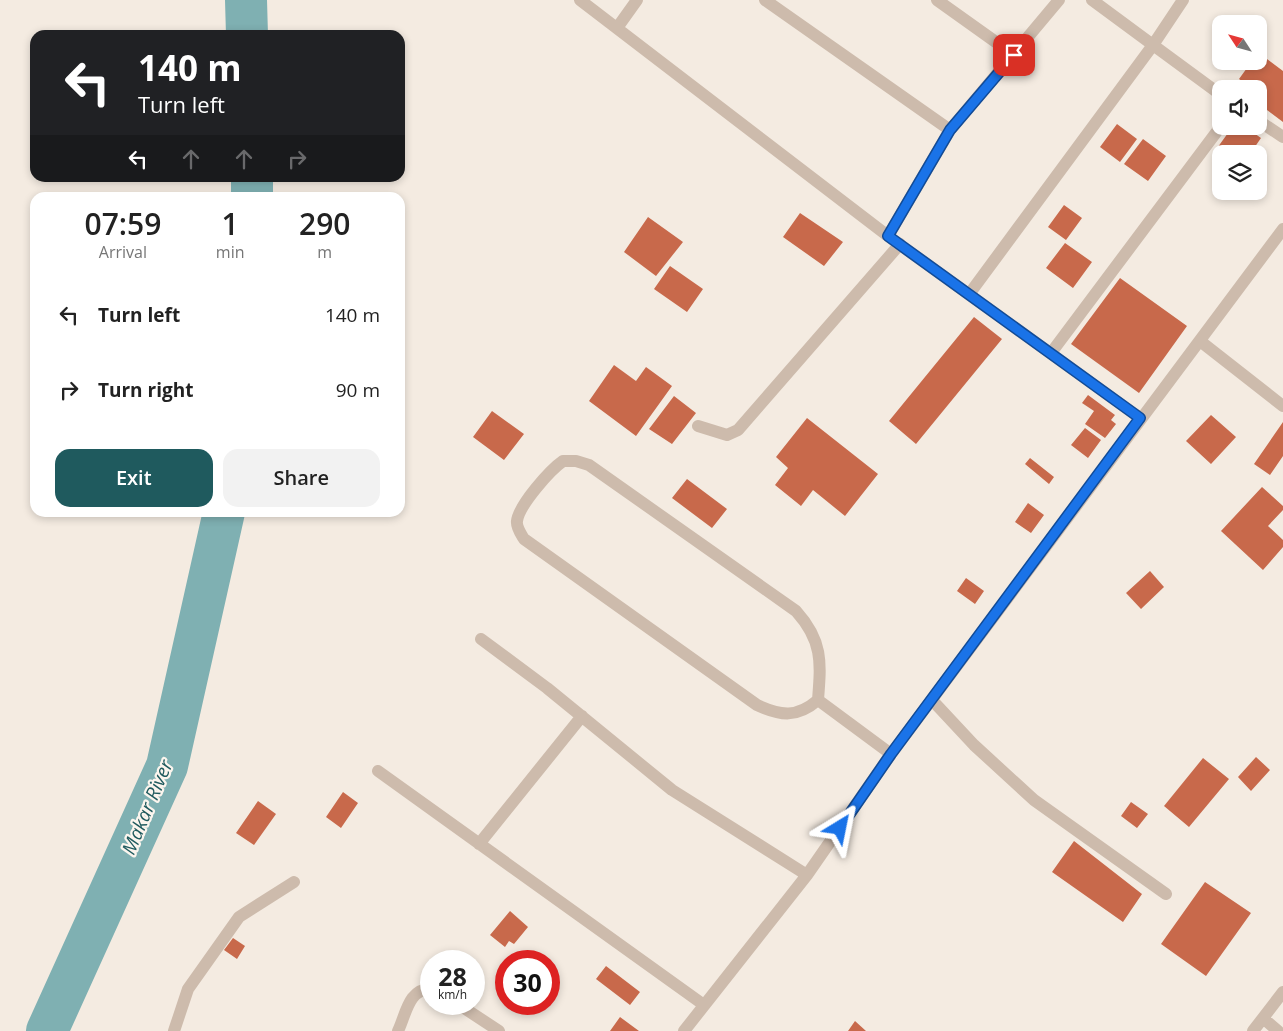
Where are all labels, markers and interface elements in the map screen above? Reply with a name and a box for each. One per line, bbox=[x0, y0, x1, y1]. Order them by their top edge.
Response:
north arrow bbox=[1212, 15, 1268, 70]
map controls bbox=[1212, 15, 1267, 200]
pin bbox=[993, 34, 1035, 76]
icon: arrive bbox=[1000, 41, 1028, 69]
text: 140 m bbox=[138, 44, 242, 91]
icon: left bbox=[55, 50, 120, 115]
button: sound bbox=[1212, 80, 1267, 135]
text: Turn left bbox=[138, 89, 225, 119]
icon: left bbox=[124, 145, 152, 173]
icon: ahead bbox=[177, 145, 205, 173]
icon: ahead bbox=[230, 145, 258, 173]
icon: right bbox=[283, 145, 311, 173]
button: layers bbox=[1212, 145, 1267, 200]
text: 07:59 bbox=[85, 203, 161, 244]
text: 1 bbox=[222, 203, 239, 244]
text: 290 bbox=[299, 203, 350, 244]
text: Arrival bbox=[99, 241, 147, 263]
text: min bbox=[216, 241, 245, 263]
text: m bbox=[317, 241, 332, 263]
icon: left bbox=[55, 301, 83, 329]
text: Turn left bbox=[98, 302, 180, 328]
text: 140 m bbox=[325, 302, 380, 328]
icon: right bbox=[55, 376, 83, 404]
text: Turn right bbox=[98, 377, 193, 403]
text: 90 m bbox=[336, 377, 380, 403]
button: Exit bbox=[55, 449, 213, 507]
button: Share bbox=[223, 449, 380, 507]
water label: Makar River bbox=[115, 754, 179, 858]
position arrow bbox=[813, 801, 865, 853]
speed limit sign: 30 bbox=[495, 950, 560, 1015]
text: 28 bbox=[438, 959, 467, 993]
text: km/h bbox=[438, 986, 467, 1003]

